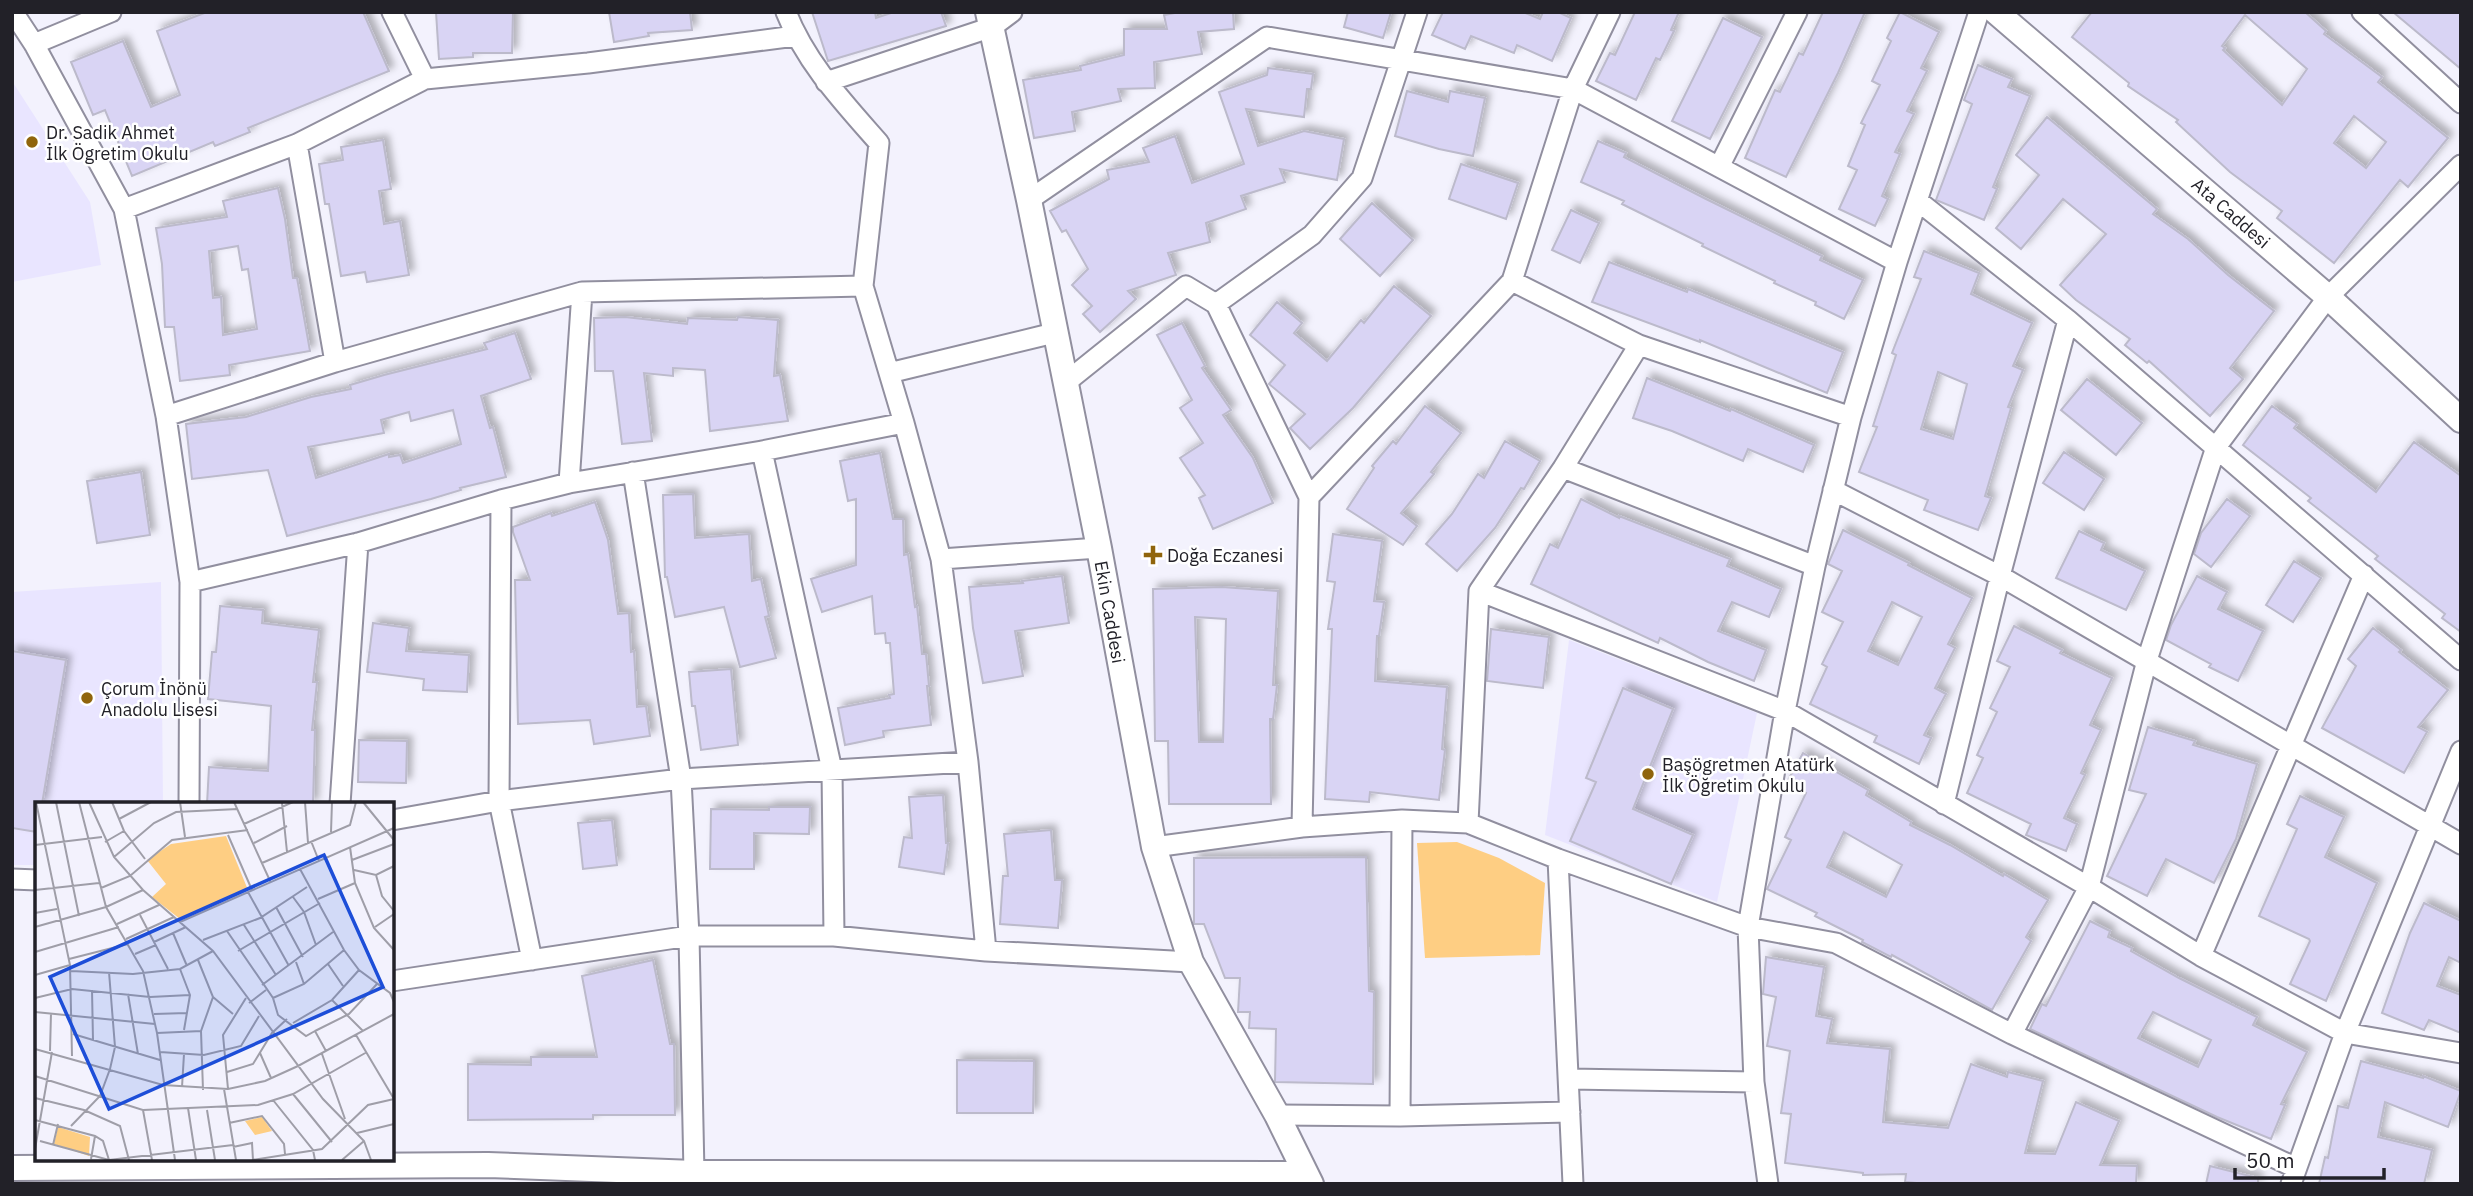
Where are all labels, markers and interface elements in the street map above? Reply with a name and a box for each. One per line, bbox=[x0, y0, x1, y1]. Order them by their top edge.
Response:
place label: Dr. Sadik Ahmet İlk Ögretim Okulu bbox=[46, 121, 189, 165]
marker: Dr. Sadik Ahmet İlk Ögretim Okulu bbox=[24, 134, 40, 150]
street label: Ata Caddesi bbox=[2187, 173, 2275, 253]
place label: Doğa Eczanesi bbox=[1167, 544, 1283, 567]
marker: Doğa Eczanesi bbox=[1145, 547, 1161, 563]
street label: Ekin Caddesi bbox=[1090, 559, 1130, 665]
place label: Çorum İnönü Anadolu Lisesi bbox=[101, 677, 218, 721]
marker: Çorum İnönü Anadolu Lisesi bbox=[79, 690, 95, 706]
place label: Başögretmen Atatürk İlk Öğretim Okulu bbox=[1662, 753, 1835, 797]
marker: Başögretmen Atatürk İlk Öğretim Okulu bbox=[1640, 766, 1656, 782]
inset map bbox=[35, 802, 394, 1161]
scale bar bbox=[2235, 1136, 2384, 1180]
text: 50 m bbox=[2246, 1146, 2295, 1174]

